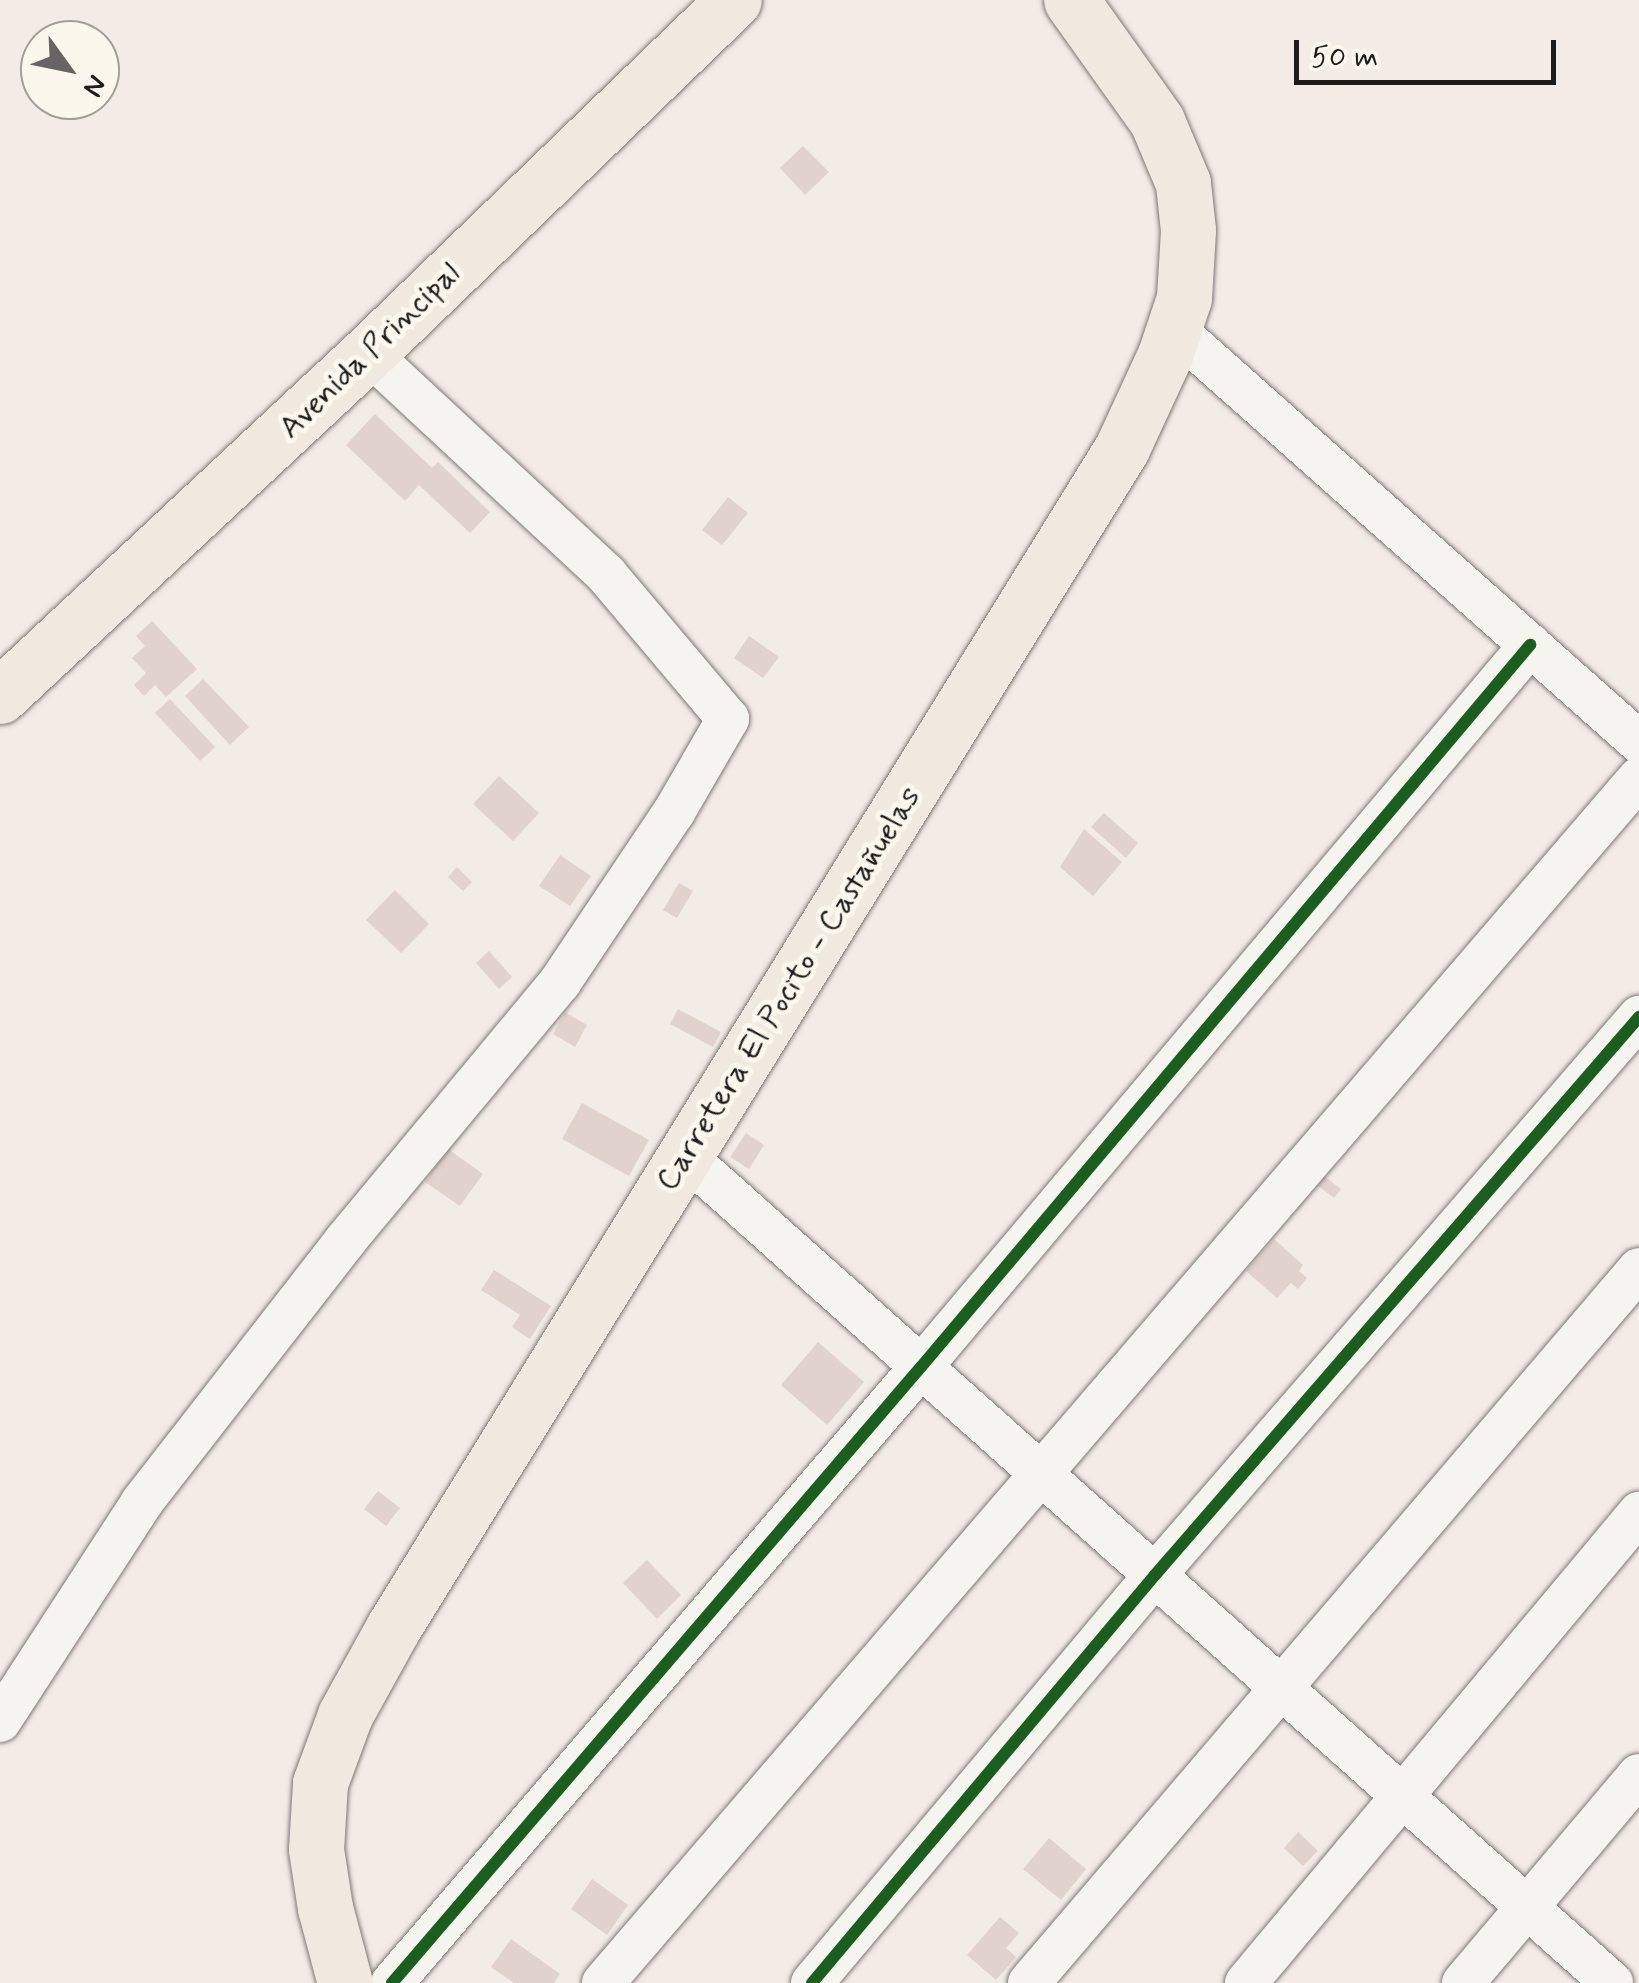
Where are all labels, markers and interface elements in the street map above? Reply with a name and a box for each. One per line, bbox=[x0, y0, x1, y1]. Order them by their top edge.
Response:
north arrow bbox=[20, 20, 120, 120]
scale bar bbox=[1299, 20, 1562, 82]
text: 50 m bbox=[1311, 38, 1378, 77]
text: N bbox=[73, 68, 114, 103]
street label: Avenida Principal bbox=[271, 254, 469, 448]
street label: Carretera El Pocito - Castañuelas bbox=[650, 783, 928, 1195]

